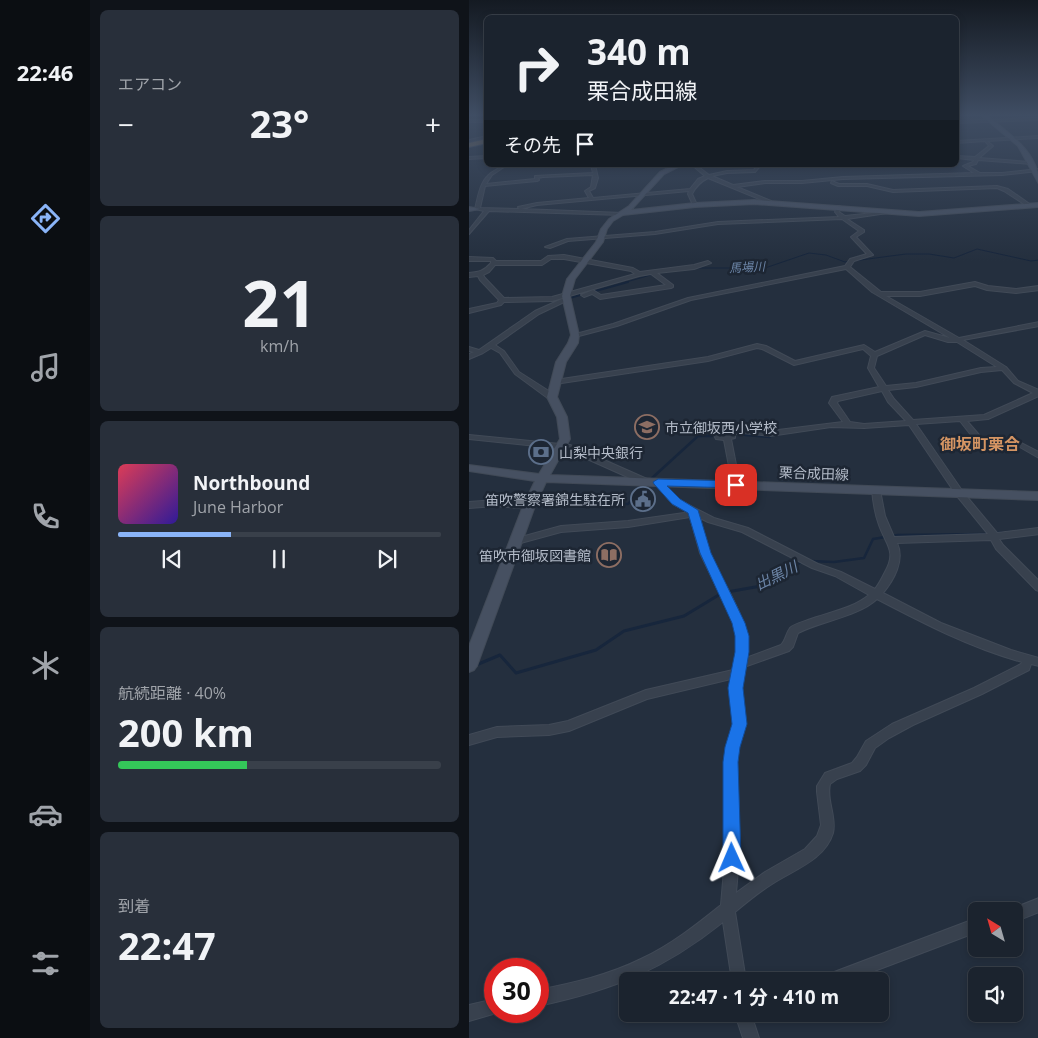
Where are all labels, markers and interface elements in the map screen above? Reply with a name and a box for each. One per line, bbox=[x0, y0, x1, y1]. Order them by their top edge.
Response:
text: 340 m bbox=[587, 28, 691, 75]
icon: right bbox=[504, 35, 569, 100]
text: 22:46 bbox=[17, 57, 73, 87]
text: エアコン bbox=[118, 73, 182, 95]
text: 栗合成田線 bbox=[587, 75, 697, 105]
text: 23° bbox=[250, 97, 309, 149]
text: − bbox=[118, 105, 134, 143]
text: + bbox=[425, 105, 441, 143]
icon: arrive bbox=[571, 130, 599, 158]
text: その先 bbox=[504, 132, 561, 158]
icon: directions bbox=[28, 201, 63, 236]
water label: 馬場川 bbox=[729, 257, 767, 276]
text: 21 bbox=[242, 258, 317, 346]
text: km/h bbox=[260, 335, 299, 357]
icon: music bbox=[28, 350, 63, 385]
school or university icon: 市立御坂西小学校 bbox=[634, 414, 660, 440]
place label: 市立御坂西小学校 bbox=[665, 418, 777, 437]
district label: 御坂町栗合 bbox=[940, 433, 1020, 455]
bank icon: 山梨中央銀行 bbox=[528, 439, 554, 465]
place label: 山梨中央銀行 bbox=[559, 443, 643, 462]
street label: 栗合成田線 bbox=[779, 462, 849, 484]
pin bbox=[715, 464, 757, 506]
text: Northbound bbox=[193, 470, 310, 496]
icon: arrive bbox=[722, 471, 750, 499]
public building icon: 笛吹警察署錦生駐在所 bbox=[630, 486, 656, 512]
place label: 笛吹警察署錦生駐在所 bbox=[485, 490, 625, 509]
text: June Harbor bbox=[193, 496, 283, 518]
icon: phone bbox=[28, 499, 63, 534]
library icon: 笛吹市御坂図書館 bbox=[596, 542, 622, 568]
icon: previous bbox=[158, 545, 186, 573]
icon: pause bbox=[265, 545, 293, 573]
icon: next bbox=[373, 545, 401, 573]
place label: 笛吹市御坂図書館 bbox=[479, 546, 591, 565]
water label: 出黒川 bbox=[751, 555, 802, 594]
icon: climate bbox=[28, 648, 63, 683]
text: 航続距離 · 40% bbox=[118, 682, 226, 704]
text: 200 km bbox=[118, 706, 254, 758]
icon: car bbox=[28, 797, 63, 832]
position arrow bbox=[705, 831, 757, 883]
text: 到着 bbox=[118, 895, 150, 917]
north arrow bbox=[968, 902, 1023, 958]
map controls bbox=[968, 902, 1023, 1022]
text: 22:47 bbox=[118, 919, 216, 971]
icon: filters bbox=[28, 946, 63, 981]
speed limit sign: 30 bbox=[484, 958, 549, 1023]
button: sound bbox=[968, 967, 1023, 1022]
text: 22:47 · 1 分 · 410 m bbox=[669, 984, 839, 1010]

